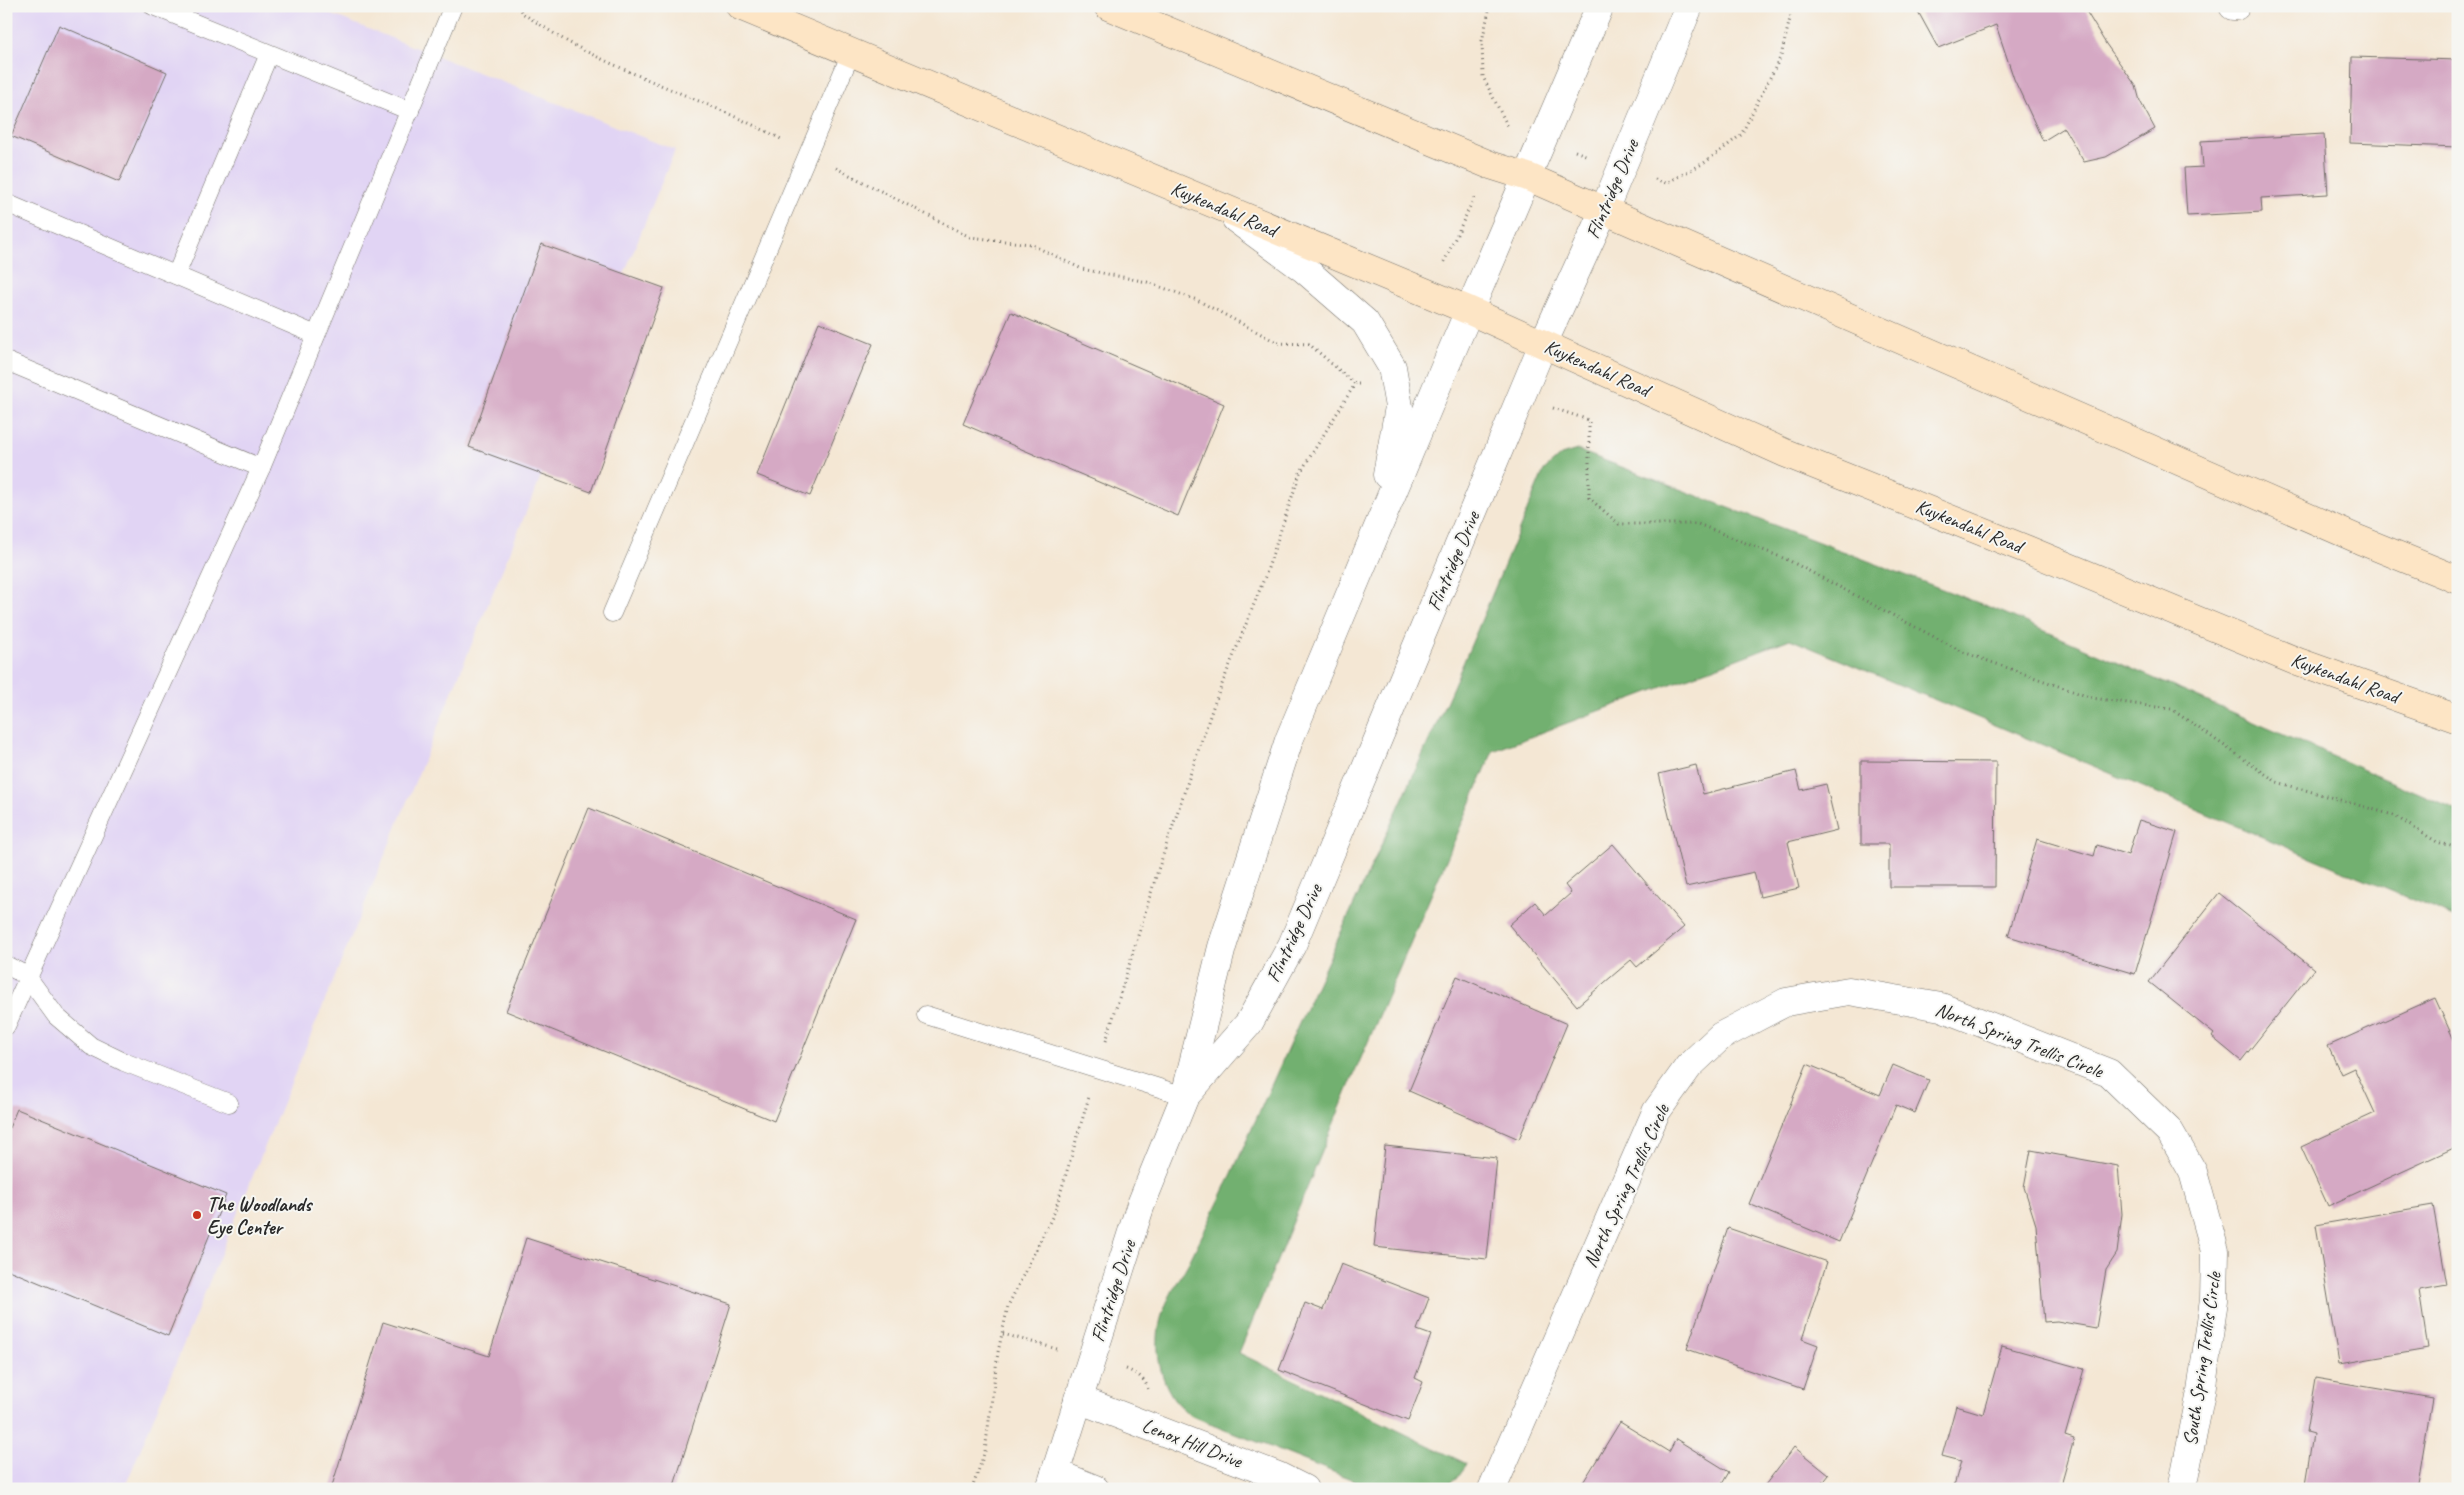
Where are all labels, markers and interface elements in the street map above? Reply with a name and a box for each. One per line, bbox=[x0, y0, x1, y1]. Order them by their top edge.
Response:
street label: Flintridge Drive bbox=[1580, 134, 1645, 242]
street label: Kuykendahl Road bbox=[1167, 175, 1284, 244]
street label: Kuykendahl Road bbox=[1540, 334, 1656, 404]
street label: Kuykendahl Road bbox=[1912, 493, 2029, 560]
street label: Flintridge Drive bbox=[1421, 506, 1486, 614]
street label: Kuykendahl Road bbox=[2288, 647, 2405, 710]
street label: Flintridge Drive bbox=[1260, 879, 1328, 986]
street label: North Spring Trellis Circle bbox=[1932, 997, 2108, 1084]
street label: North Spring Trellis Circle bbox=[1577, 1099, 1675, 1272]
place label: The Woodlands Eye Center bbox=[207, 1192, 313, 1240]
marker: The Woodlands Eye Center bbox=[191, 1209, 203, 1221]
street label: Flintridge Drive bbox=[1085, 1236, 1142, 1345]
street label: South Spring Trellis Circle bbox=[2177, 1269, 2227, 1447]
street label: Lenox Hill Drive bbox=[1138, 1413, 1247, 1474]

